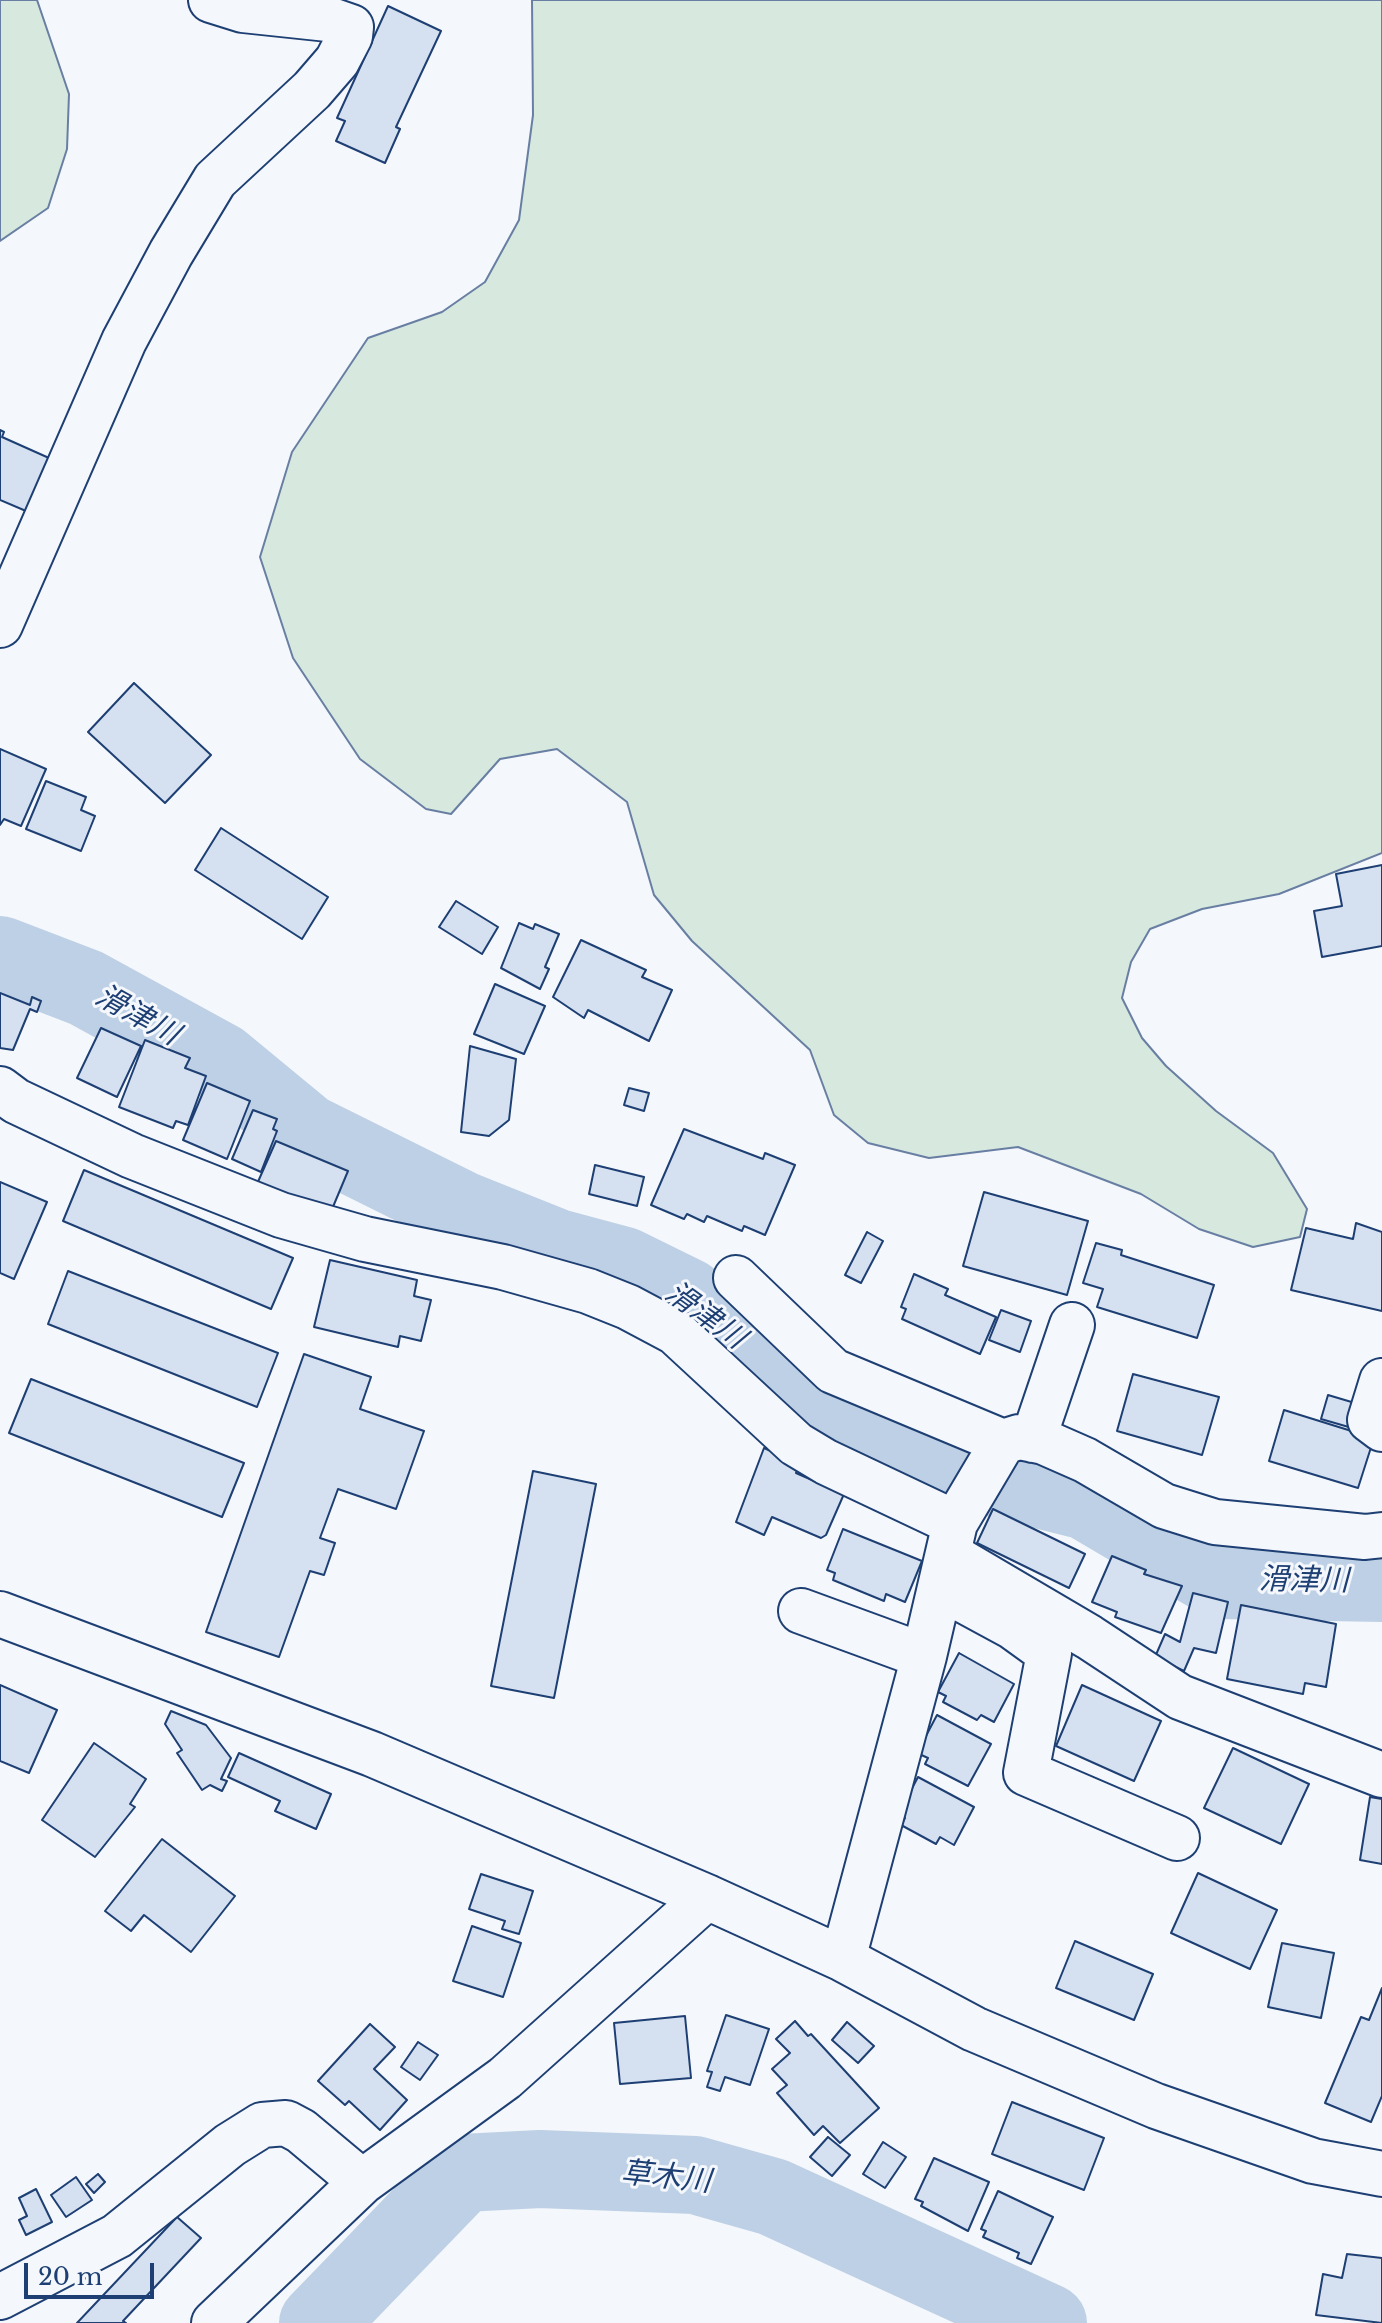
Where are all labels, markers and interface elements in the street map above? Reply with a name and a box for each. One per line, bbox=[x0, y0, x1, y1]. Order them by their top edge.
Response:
water label: 滑津川 bbox=[89, 978, 185, 1054]
water label: 滑津川 bbox=[658, 1275, 752, 1357]
water label: 滑津川 bbox=[1259, 1562, 1349, 1600]
water label: 草木川 bbox=[619, 2155, 713, 2201]
scale bar bbox=[28, 2247, 158, 2297]
text: 20 m bbox=[38, 2262, 103, 2291]

